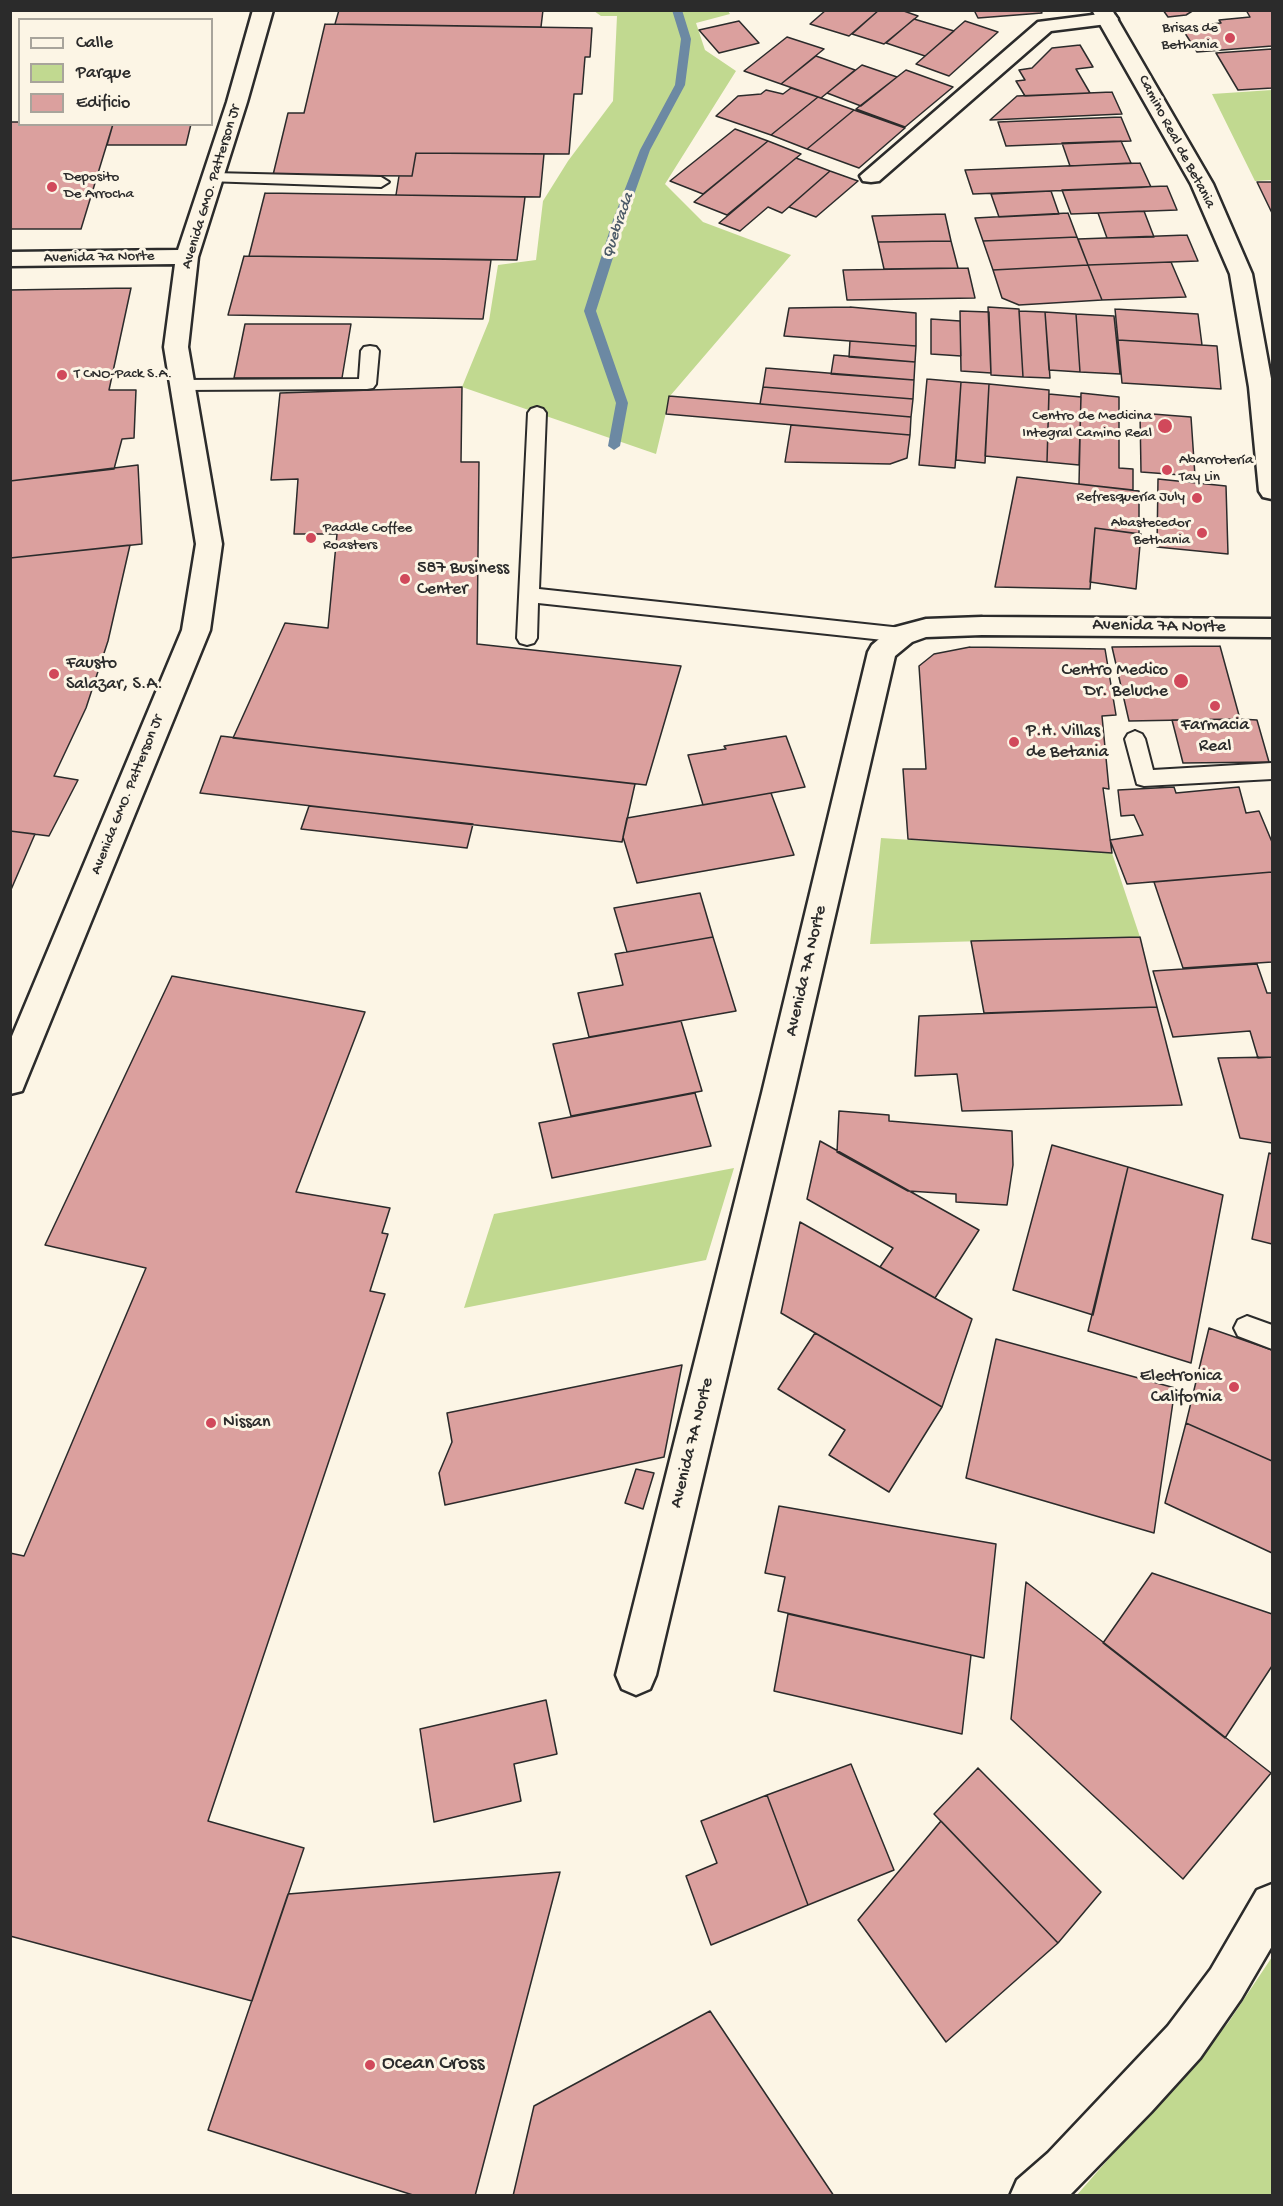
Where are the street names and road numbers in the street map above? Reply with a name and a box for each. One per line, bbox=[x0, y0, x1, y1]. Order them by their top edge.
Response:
street label: Camino Real de Betania bbox=[1133, 72, 1219, 212]
street label: Avenida GMO. Patterson Jr bbox=[178, 103, 246, 271]
street label: Avenida 7a Norte bbox=[44, 248, 154, 268]
street label: Avenida 7A Norte bbox=[1092, 615, 1226, 639]
street label: Avenida GMO. Patterson Jr bbox=[88, 713, 168, 877]
street label: Avenida 7A Norte bbox=[781, 904, 833, 1038]
street label: Avenida 7A Norte bbox=[666, 1376, 720, 1510]

